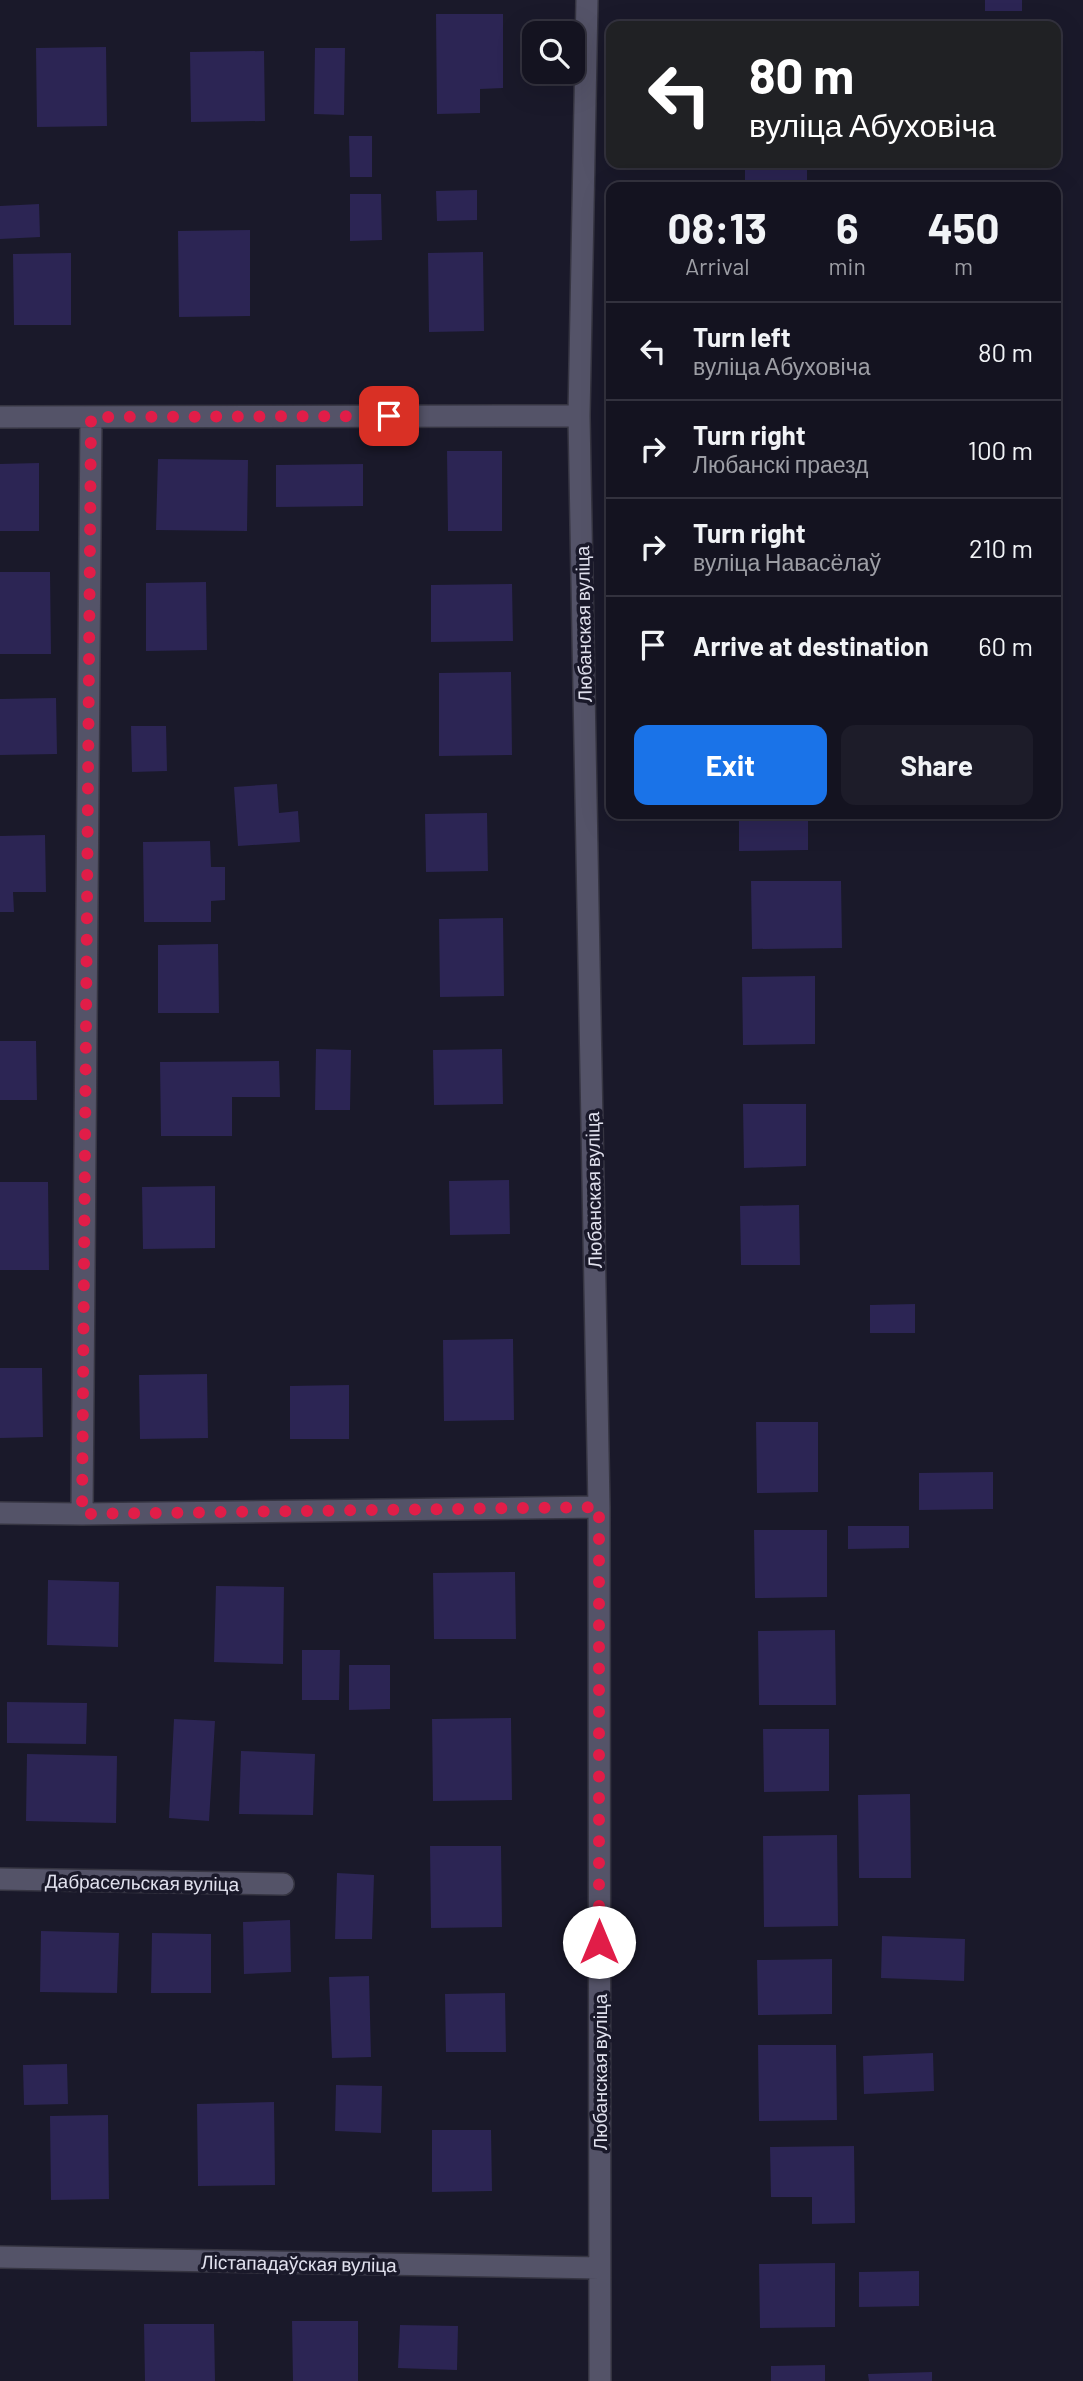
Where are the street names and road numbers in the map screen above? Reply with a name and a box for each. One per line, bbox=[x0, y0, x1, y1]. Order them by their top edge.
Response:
street label: Любанская вуліца bbox=[570, 545, 596, 703]
street label: Любанская вуліца bbox=[580, 1111, 606, 1269]
street label: Дабрасельская вуліца bbox=[45, 1869, 240, 1895]
street label: Любанская вуліца bbox=[588, 1993, 611, 2150]
street label: Лістападаўская вуліца bbox=[201, 2250, 397, 2276]

